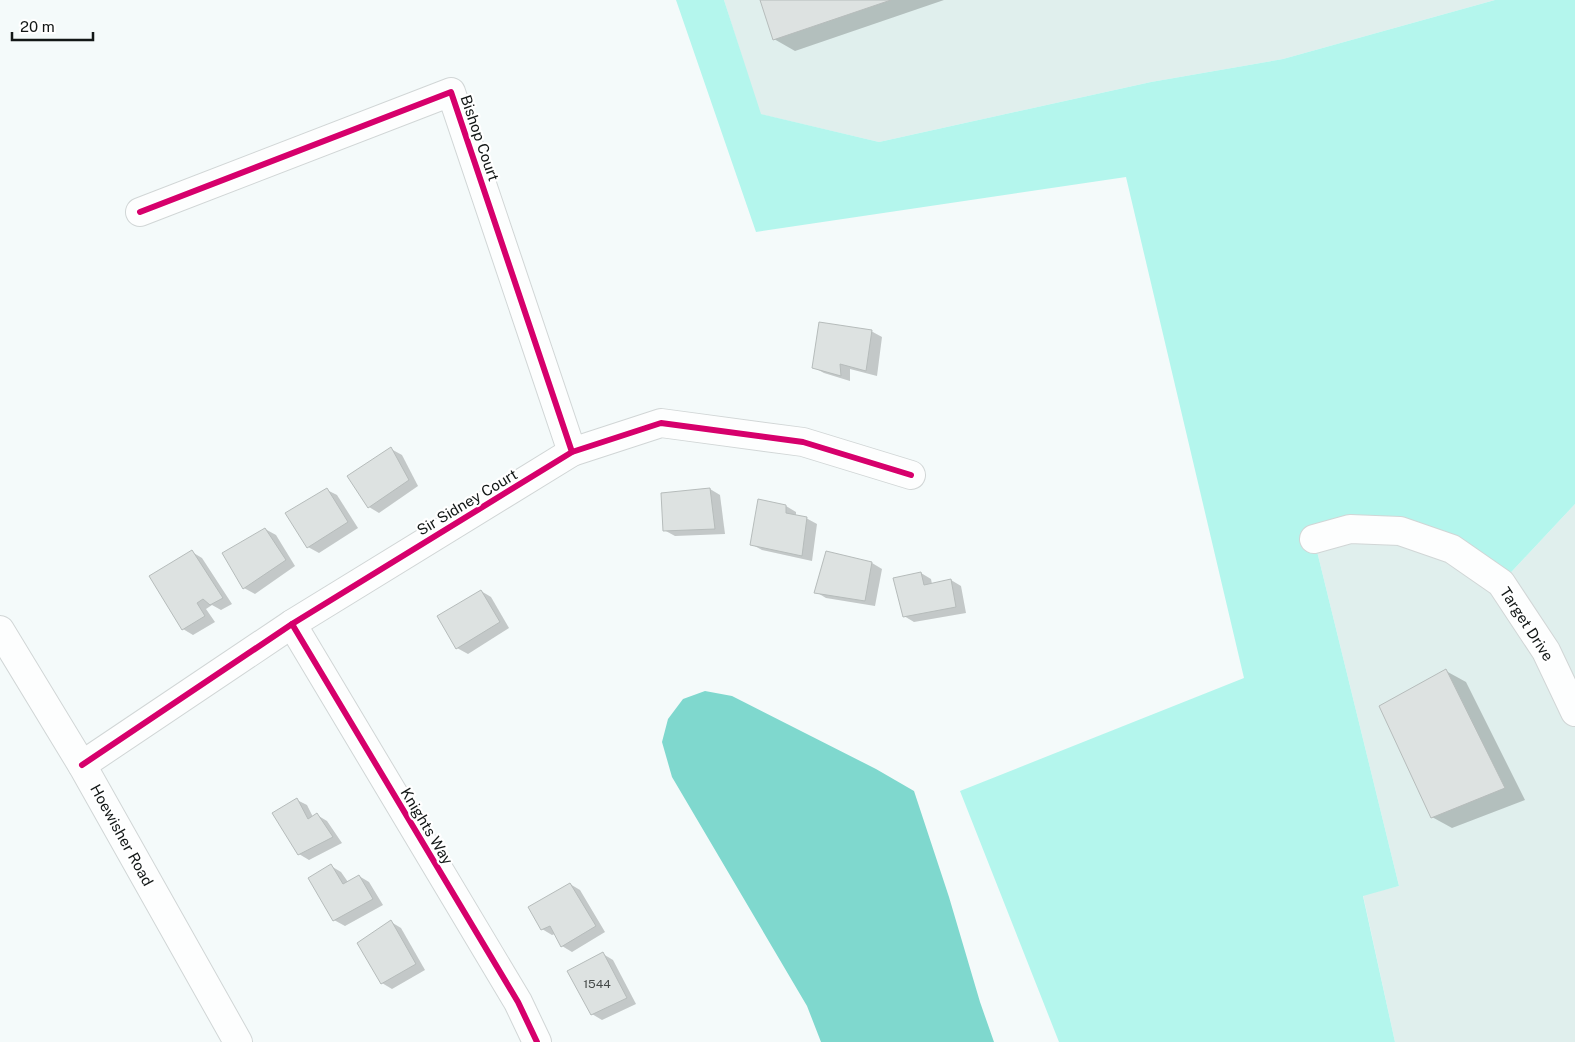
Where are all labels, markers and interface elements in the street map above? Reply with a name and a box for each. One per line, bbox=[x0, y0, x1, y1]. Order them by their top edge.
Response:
scale bar bbox=[12, 10, 94, 42]
text: 20 m bbox=[20, 18, 55, 35]
street label: Bishop Court bbox=[457, 93, 503, 183]
street label: Sir Sidney Court bbox=[414, 465, 520, 539]
street label: Target Drive bbox=[1497, 584, 1557, 664]
street label: Hoewisher Road bbox=[87, 781, 157, 889]
street label: Knights Way bbox=[397, 785, 457, 867]
house number: 1544 bbox=[583, 977, 611, 991]

